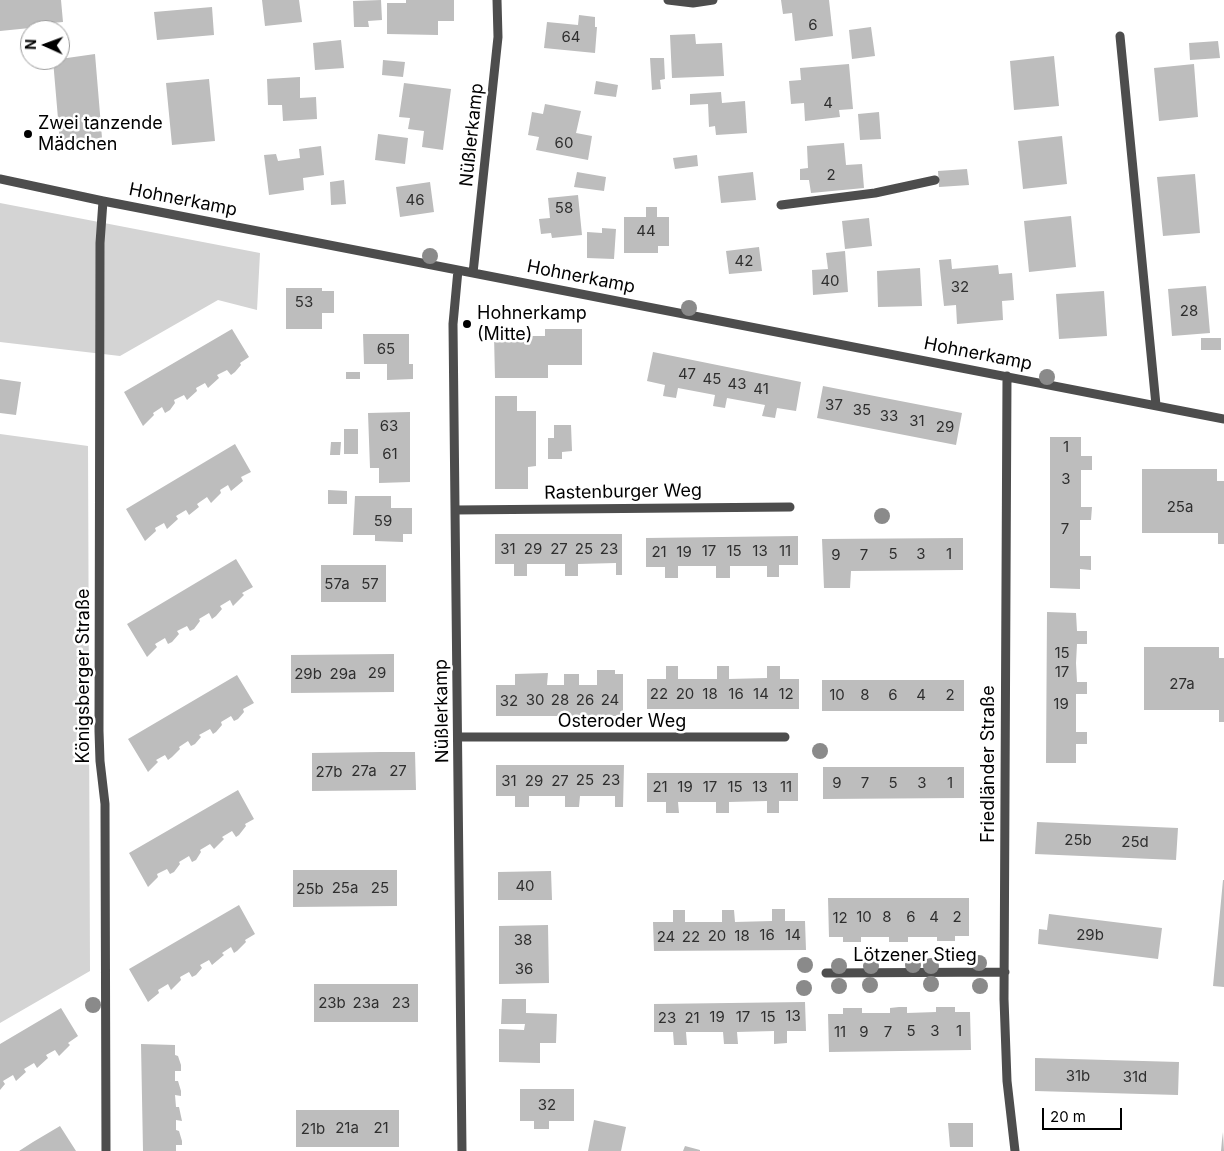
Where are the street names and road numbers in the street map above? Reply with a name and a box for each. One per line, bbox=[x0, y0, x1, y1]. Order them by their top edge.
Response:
street label: Nüßlerkamp bbox=[456, 82, 488, 188]
street label: Hohnerkamp bbox=[127, 179, 239, 221]
street label: Hohnerkamp bbox=[525, 256, 637, 298]
street label: Hohnerkamp bbox=[922, 333, 1034, 375]
street label: Rastenburger Weg bbox=[544, 480, 702, 504]
street label: Königsberger Straße bbox=[73, 589, 95, 763]
street label: Nüßlerkamp bbox=[430, 659, 454, 763]
street label: Friedländer Straße bbox=[978, 685, 1000, 843]
street label: Osteroder Weg bbox=[558, 711, 686, 733]
street label: Lötzener Stieg bbox=[853, 945, 977, 967]

